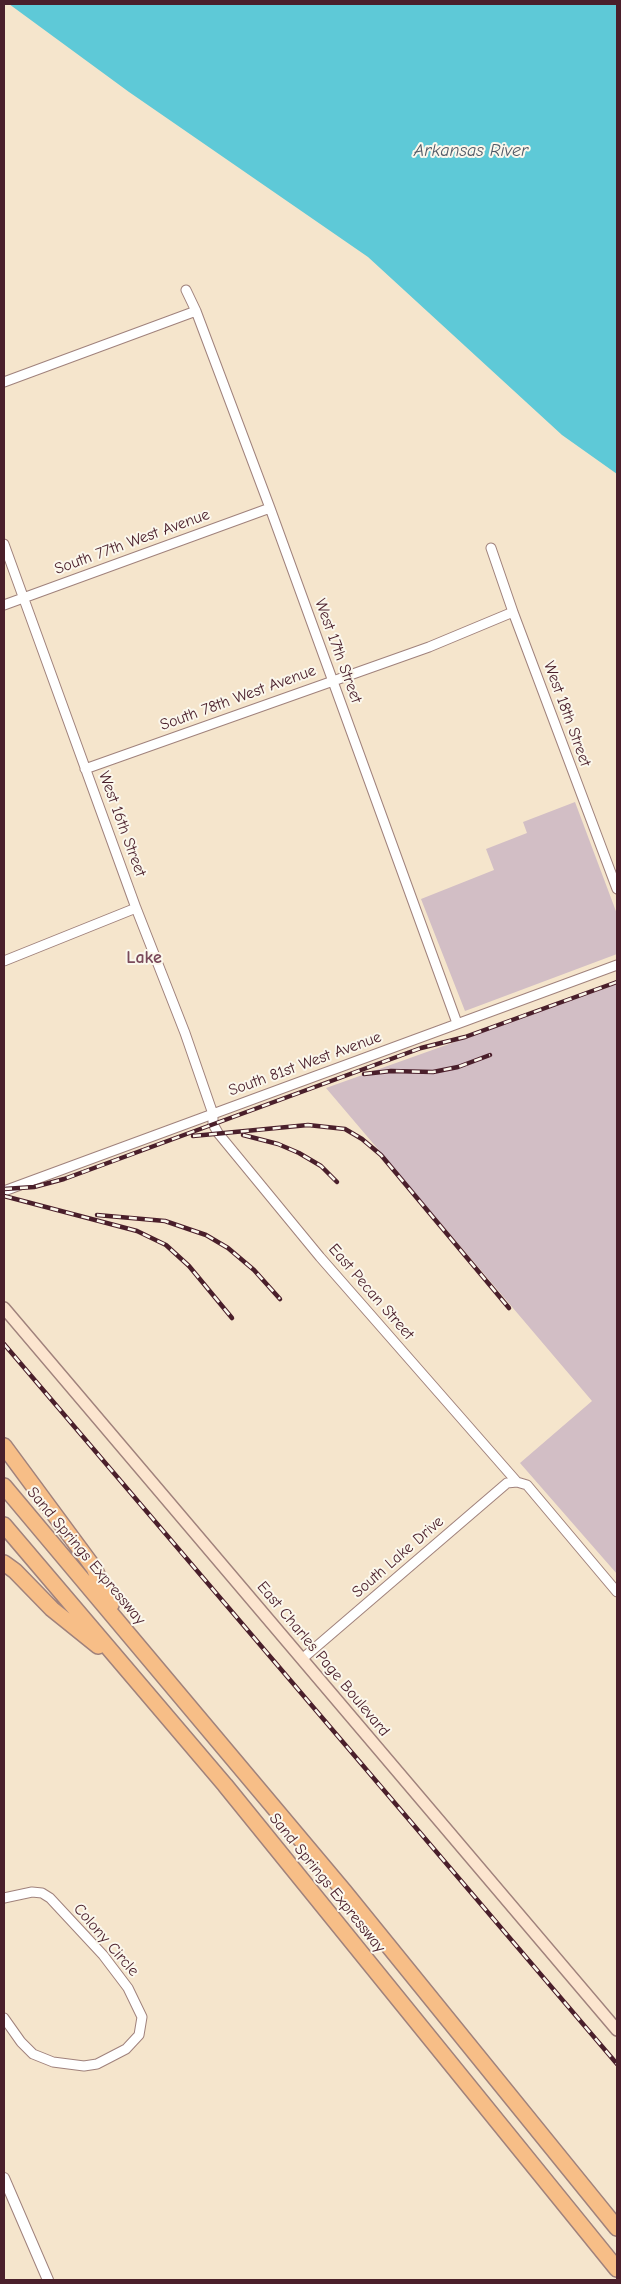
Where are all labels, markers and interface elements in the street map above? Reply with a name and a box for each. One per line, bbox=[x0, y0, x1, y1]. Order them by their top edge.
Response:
water label: Arkansas River bbox=[414, 140, 528, 162]
street label: South 77th West Avenue bbox=[52, 505, 212, 579]
street label: West 17th Street bbox=[310, 596, 366, 706]
street label: West 18th Street bbox=[539, 659, 595, 769]
street label: South 78th West Avenue bbox=[158, 661, 318, 735]
street label: West 16th Street bbox=[94, 769, 150, 879]
district label: Lake bbox=[126, 947, 162, 969]
street label: South 81st West Avenue bbox=[226, 1027, 384, 1101]
street label: East Pecan Street bbox=[324, 1240, 418, 1344]
street label: Sand Springs Expressway bbox=[23, 1483, 149, 1629]
street label: South Lake Drive bbox=[348, 1512, 448, 1602]
street label: East Charles Page Boulevard bbox=[253, 1578, 393, 1740]
street label: Sand Springs Expressway bbox=[265, 1809, 389, 1957]
street label: Colony Circle bbox=[69, 1900, 143, 1980]

